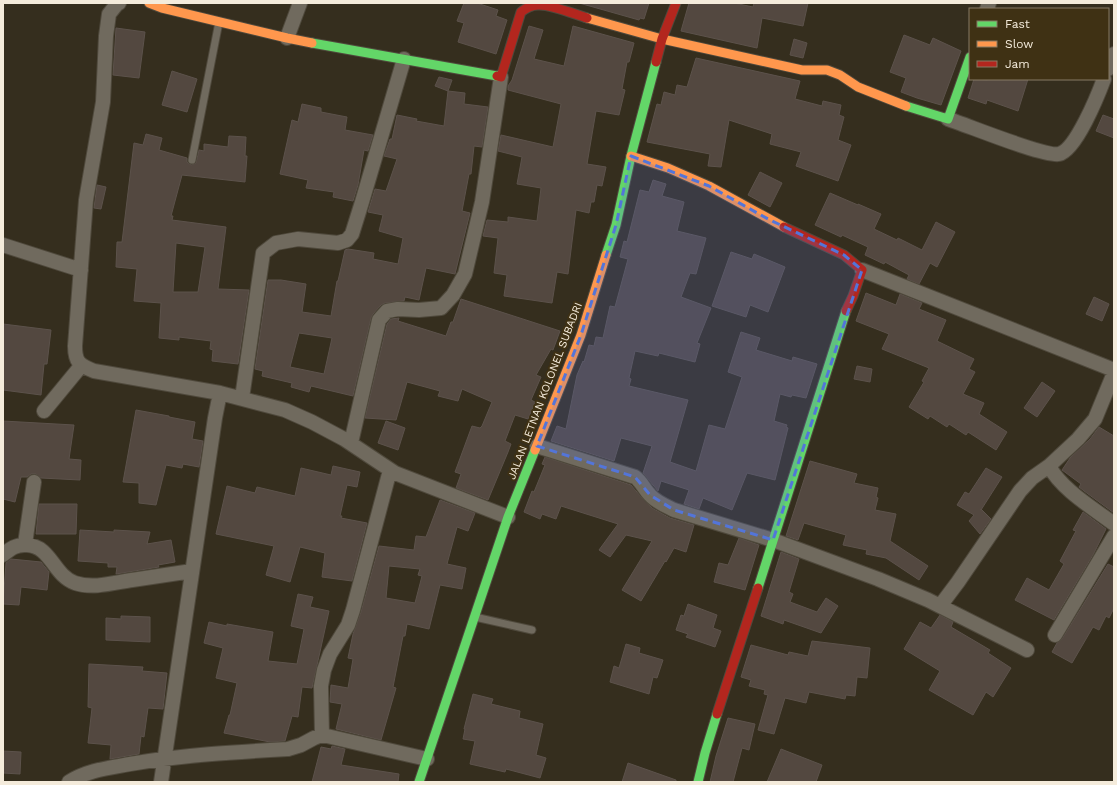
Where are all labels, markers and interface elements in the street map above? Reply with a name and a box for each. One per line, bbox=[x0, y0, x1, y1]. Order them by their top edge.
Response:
legend bbox=[969, 8, 1109, 80]
text: Fast bbox=[1005, 17, 1030, 31]
text: Slow bbox=[1005, 37, 1033, 51]
text: Jam bbox=[1005, 57, 1030, 71]
street label: JALAN LETNAN KOLONEL SUBADRI bbox=[505, 301, 585, 481]

